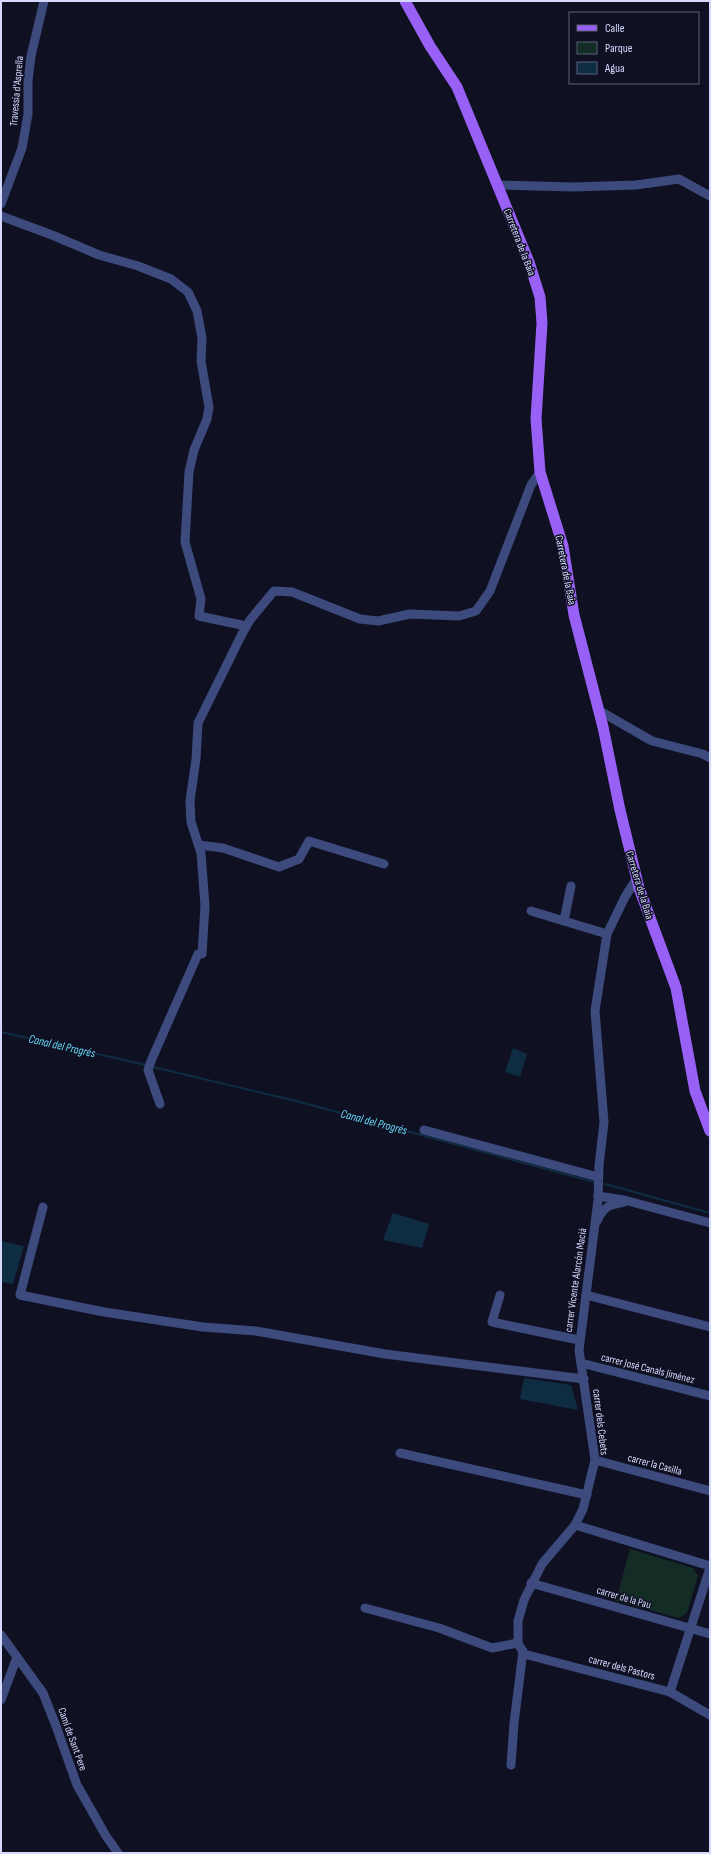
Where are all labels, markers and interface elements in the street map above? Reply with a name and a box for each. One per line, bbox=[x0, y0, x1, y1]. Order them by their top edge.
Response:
legend bbox=[569, 12, 699, 84]
text: Calle bbox=[605, 21, 625, 36]
text: Parque bbox=[605, 41, 633, 56]
street label: Travessia d'Asprella bbox=[7, 55, 26, 127]
text: Agua bbox=[604, 61, 625, 76]
street label: Carretera de la Baia bbox=[501, 207, 538, 278]
street label: Carretera de la Baia bbox=[552, 534, 579, 606]
street label: Carretera de la Baia bbox=[623, 849, 656, 921]
water label: Canal del Progrés bbox=[27, 1032, 98, 1062]
water label: Canal del Progrés bbox=[339, 1106, 409, 1139]
street label: carrer Vicente Alarcón Maciá bbox=[562, 1227, 589, 1333]
street label: carrer José Canals Jiménez bbox=[600, 1351, 696, 1386]
street label: carrer dels Cebets bbox=[590, 1388, 611, 1456]
street label: carrer la Casilla bbox=[626, 1451, 683, 1478]
street label: carrer de la Pau bbox=[595, 1584, 653, 1612]
street label: carrer dels Pastors bbox=[587, 1652, 657, 1683]
street label: Camí de Sant Pere bbox=[55, 1706, 90, 1773]

